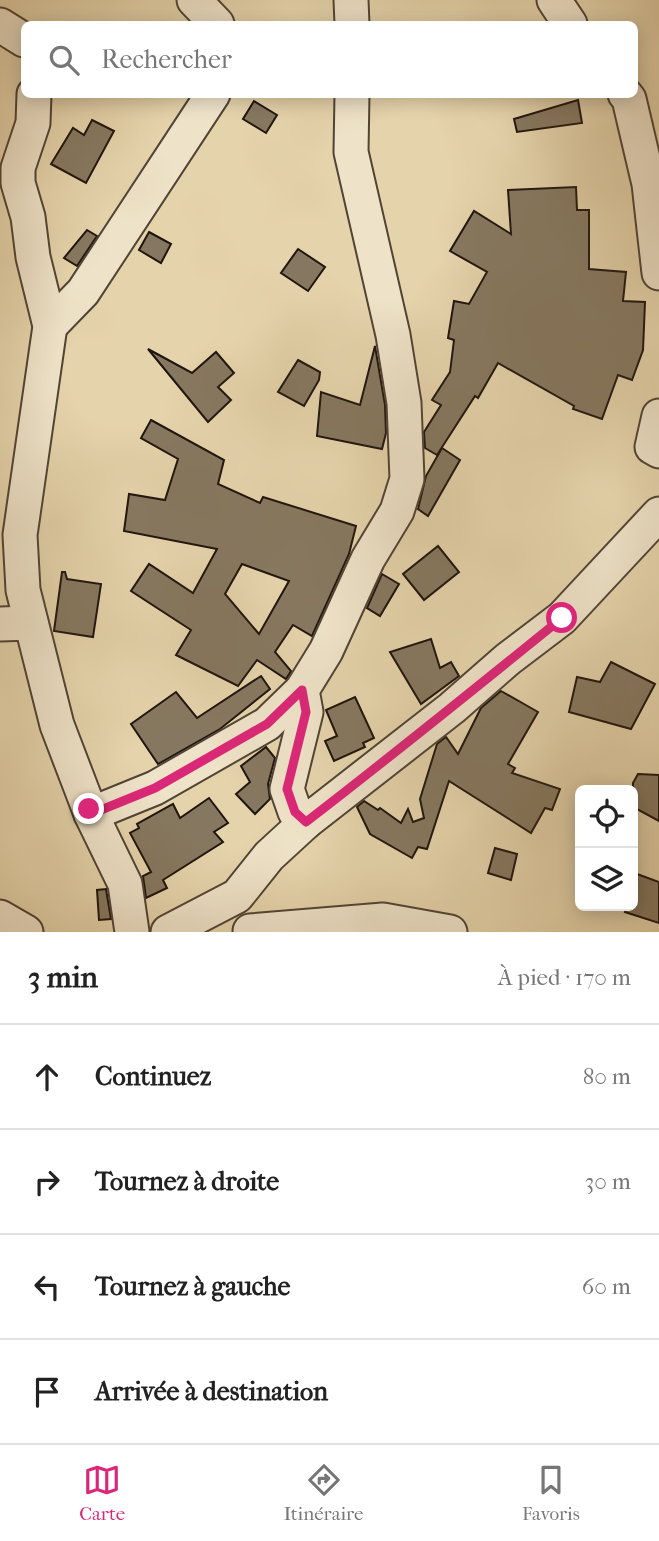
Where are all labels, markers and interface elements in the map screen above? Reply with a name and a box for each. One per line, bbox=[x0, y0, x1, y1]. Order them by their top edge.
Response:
search box bbox=[21, 21, 638, 98]
icon: search bbox=[45, 41, 83, 79]
text: Rechercher bbox=[101, 44, 232, 75]
route start bbox=[546, 602, 577, 633]
map controls bbox=[575, 785, 638, 911]
button: locate bbox=[575, 785, 638, 848]
route end bbox=[73, 793, 104, 824]
button: layers bbox=[575, 848, 638, 911]
text: 3 min bbox=[28, 960, 98, 995]
text: À pied · 170 m bbox=[498, 964, 631, 991]
icon: ahead bbox=[28, 1058, 66, 1096]
text: Continuez bbox=[95, 1061, 211, 1092]
text: 80 m bbox=[583, 1063, 631, 1090]
icon: right bbox=[28, 1163, 66, 1201]
text: Tournez à droite bbox=[95, 1166, 279, 1197]
text: 30 m bbox=[585, 1168, 631, 1195]
icon: left bbox=[28, 1268, 66, 1306]
text: Tournez à gauche bbox=[95, 1271, 290, 1302]
text: 60 m bbox=[582, 1273, 631, 1300]
icon: arrive bbox=[28, 1373, 66, 1411]
text: Arrivée à destination bbox=[95, 1376, 328, 1407]
tab: Carte bbox=[79, 1461, 125, 1525]
tab: Itinéraire bbox=[284, 1461, 363, 1525]
tab: Favoris bbox=[522, 1461, 580, 1525]

